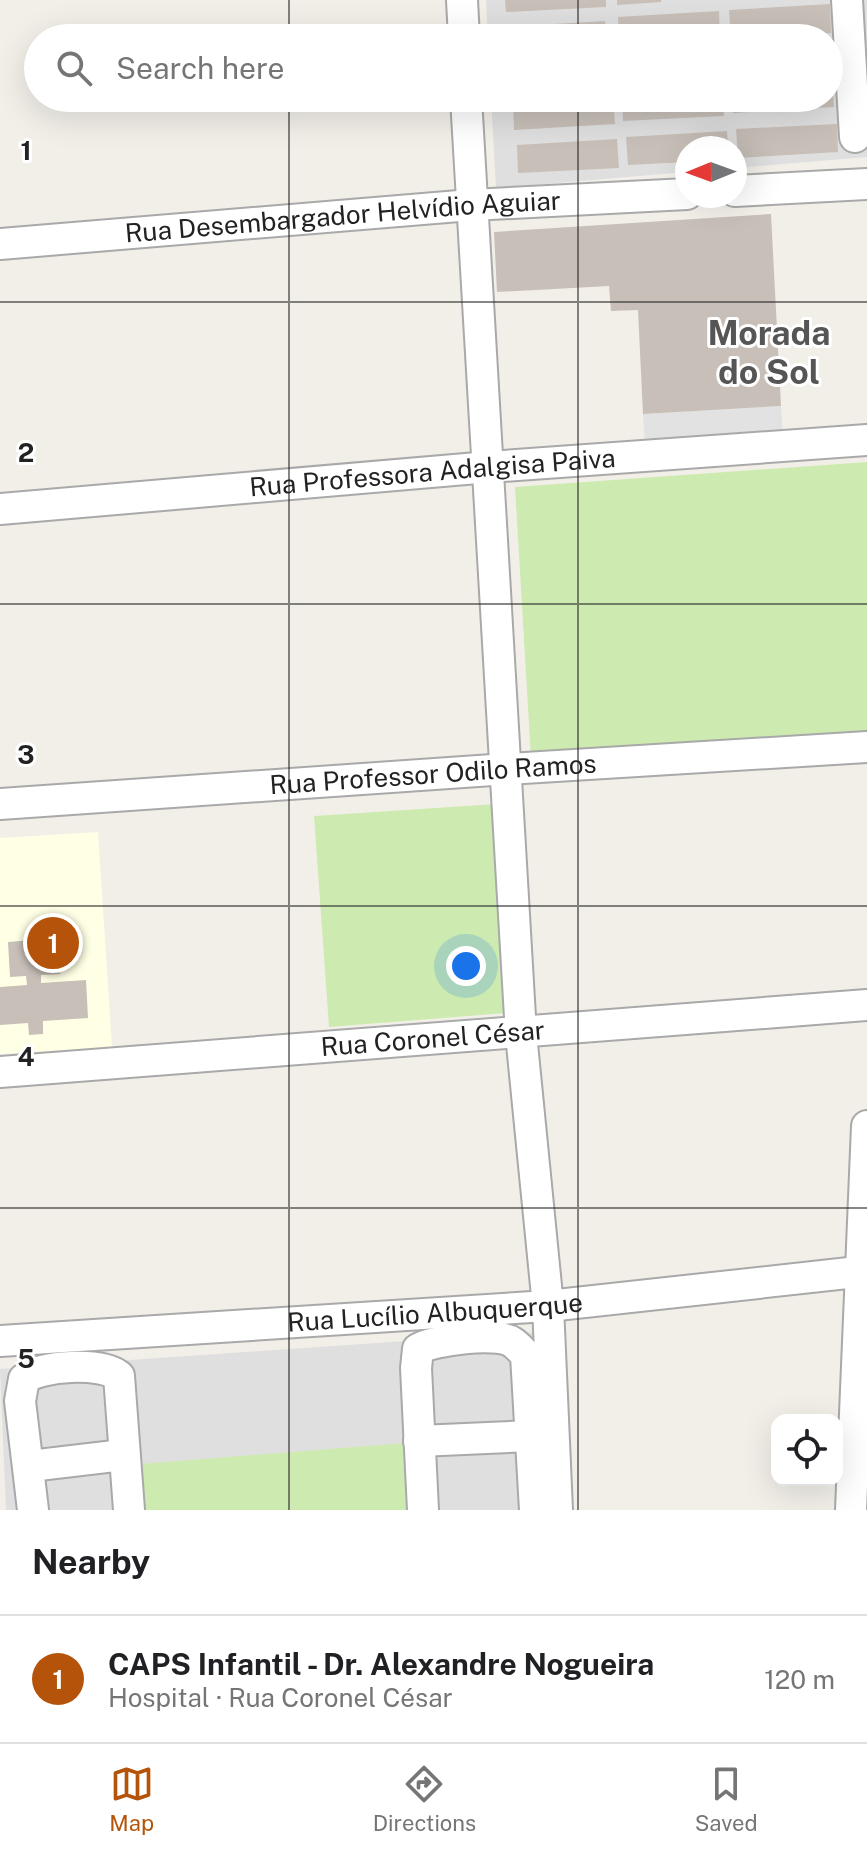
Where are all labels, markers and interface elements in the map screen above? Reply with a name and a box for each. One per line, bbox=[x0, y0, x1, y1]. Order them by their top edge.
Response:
search box bbox=[24, 24, 843, 112]
icon: search bbox=[52, 46, 96, 90]
text: Search here bbox=[116, 50, 284, 86]
text: 1 bbox=[20, 135, 32, 166]
north arrow bbox=[675, 136, 747, 208]
street label: Rua Desembargador Helvídio Aguiar bbox=[124, 184, 562, 249]
district label: Morada do Sol bbox=[707, 313, 831, 392]
text: 2 bbox=[18, 437, 34, 468]
street label: Rua Professora Adalgisa Paiva bbox=[248, 442, 617, 503]
text: 3 bbox=[17, 739, 35, 770]
street label: Rua Professor Odilo Ramos bbox=[268, 748, 597, 800]
pin: 1 bbox=[27, 913, 79, 973]
your location bbox=[446, 946, 486, 986]
street label: Rua Coronel César bbox=[319, 1014, 546, 1062]
text: 4 bbox=[17, 1041, 35, 1072]
street label: Rua Lucílio Albuquerque bbox=[286, 1286, 584, 1338]
text: 5 bbox=[17, 1343, 35, 1374]
map controls bbox=[771, 1414, 843, 1486]
button: locate bbox=[771, 1414, 843, 1486]
text: Nearby bbox=[32, 1542, 150, 1582]
text: CAPS Infantil - Dr. Alexandre Nogueira bbox=[108, 1646, 654, 1682]
text: 1 bbox=[52, 1664, 64, 1695]
text: 120 m bbox=[764, 1664, 835, 1695]
text: Hospital · Rua Coronel César bbox=[108, 1682, 453, 1713]
tab: Map bbox=[109, 1762, 154, 1836]
tab: Directions bbox=[373, 1762, 476, 1836]
tab: Saved bbox=[695, 1762, 758, 1836]

